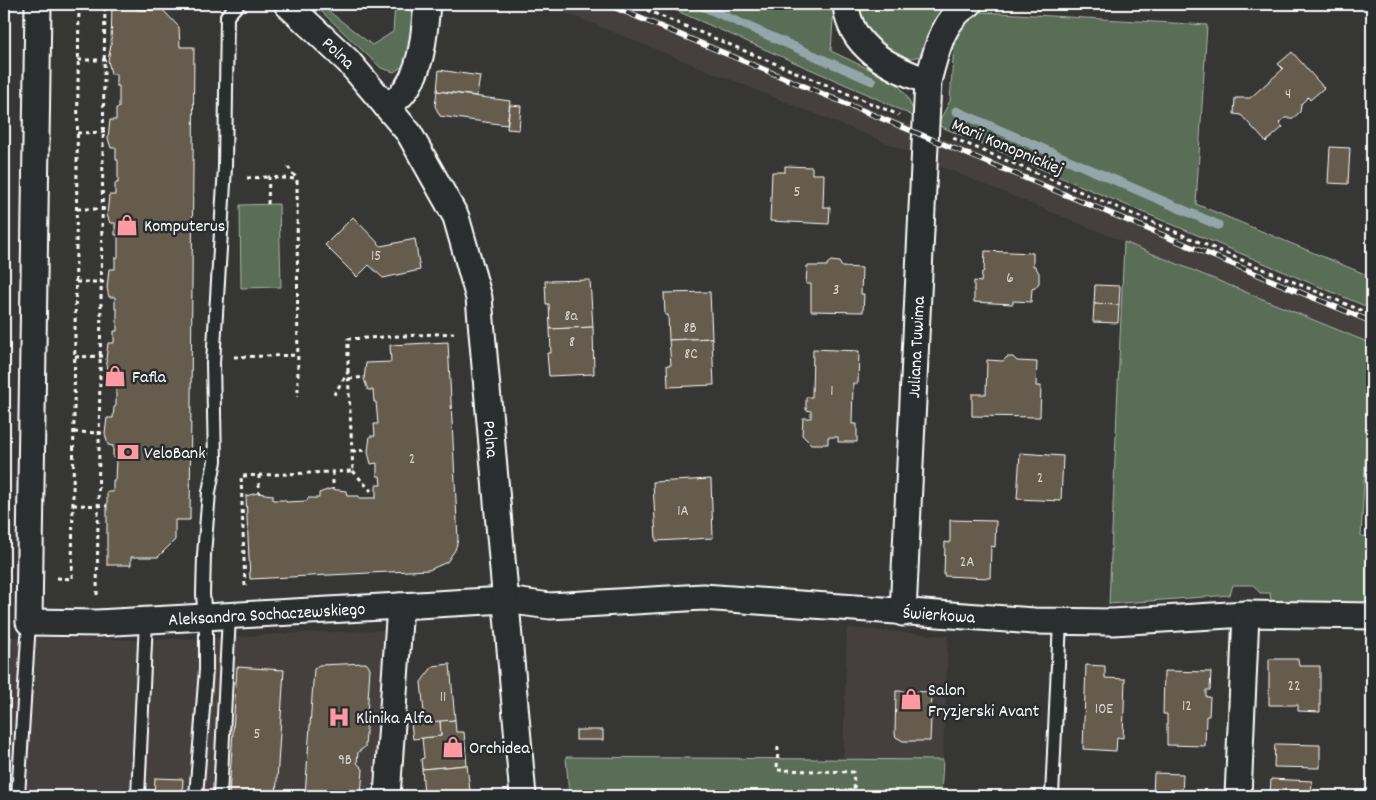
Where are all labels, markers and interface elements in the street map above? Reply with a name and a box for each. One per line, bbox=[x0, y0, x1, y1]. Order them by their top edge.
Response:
street label: Polna bbox=[315, 32, 360, 76]
house number: 4 bbox=[1285, 84, 1291, 106]
street label: Marii Konopnickiej bbox=[947, 113, 1067, 183]
house number: 5 bbox=[794, 182, 801, 204]
shop icon: Komputerus bbox=[114, 212, 140, 238]
place label: Komputerus bbox=[144, 215, 225, 240]
house number: 15 bbox=[371, 246, 381, 268]
house number: 6 bbox=[1006, 268, 1014, 290]
house number: 3 bbox=[833, 280, 839, 302]
street label: Juliana Tuwima bbox=[903, 295, 933, 399]
house number: 8a bbox=[564, 306, 578, 328]
house number: 8B bbox=[683, 318, 697, 340]
house number: 8 bbox=[569, 332, 575, 354]
house number: 8C bbox=[684, 344, 698, 366]
shop icon: Fafla bbox=[102, 363, 128, 389]
place label: Fafla bbox=[132, 366, 166, 391]
house number: 1 bbox=[830, 381, 834, 403]
street label: Polna bbox=[475, 420, 503, 460]
bank icon: VeloBank bbox=[115, 439, 141, 465]
place label: VeloBank bbox=[144, 442, 206, 467]
house number: 2 bbox=[409, 449, 415, 471]
house number: 2 bbox=[1037, 468, 1043, 490]
house number: 1A bbox=[677, 501, 689, 523]
house number: 2A bbox=[960, 552, 974, 574]
street label: Aleksandra Sochaczewskiego bbox=[168, 598, 366, 634]
street label: Świerkowa bbox=[902, 602, 976, 632]
house number: 22 bbox=[1287, 676, 1301, 698]
place label: Salon Fryzjerski Avant bbox=[928, 679, 1040, 725]
shop icon: Salon Fryzjerski Avant bbox=[898, 686, 924, 712]
house number: 11 bbox=[440, 687, 446, 709]
house number: 12 bbox=[1182, 696, 1192, 718]
house number: 10E bbox=[1095, 699, 1113, 721]
hospital icon: Klinika Alfa bbox=[326, 704, 352, 730]
place label: Klinika Alfa bbox=[356, 707, 433, 732]
house number: 5 bbox=[254, 724, 261, 746]
shop icon: Orchidea bbox=[440, 734, 466, 760]
place label: Orchidea bbox=[469, 737, 530, 762]
house number: 9B bbox=[338, 750, 352, 772]

